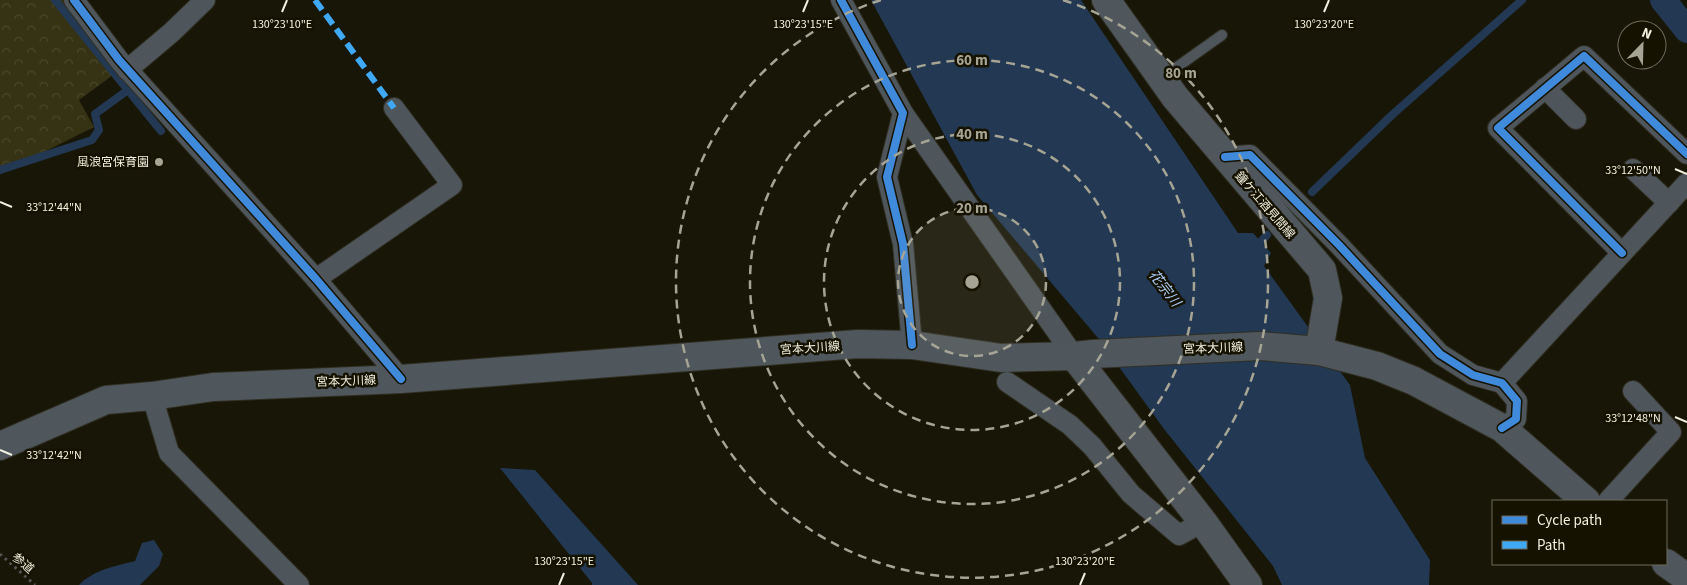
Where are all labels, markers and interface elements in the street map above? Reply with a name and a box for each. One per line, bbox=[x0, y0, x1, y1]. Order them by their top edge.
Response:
text: 130°23'10"E bbox=[252, 16, 312, 33]
text: 130°23'15"E bbox=[773, 16, 833, 33]
text: 130°23'20"E bbox=[1294, 16, 1354, 33]
north arrow bbox=[1617, 20, 1667, 70]
text: N bbox=[1638, 23, 1655, 45]
text: 60 m bbox=[956, 50, 988, 71]
text: 80 m bbox=[1165, 63, 1197, 84]
text: 40 m bbox=[956, 124, 988, 145]
place label: 風浪宮保育園 bbox=[77, 154, 149, 171]
marker: 風浪宮保育園 bbox=[153, 156, 165, 168]
text: 33°12'50"N bbox=[1605, 162, 1661, 179]
street label: 鐘ケ江酒見間線 bbox=[1231, 168, 1299, 243]
text: 20 m bbox=[956, 198, 988, 219]
text: 33°12'44"N bbox=[26, 199, 82, 216]
water label: 花宗川 bbox=[1143, 266, 1186, 313]
centre of rings bbox=[963, 273, 981, 291]
street label: 宮本大川線 bbox=[780, 338, 841, 359]
street label: 宮本大川線 bbox=[1183, 339, 1243, 358]
street label: 宮本大川線 bbox=[316, 372, 376, 391]
text: 33°12'48"N bbox=[1605, 410, 1661, 427]
text: 33°12'42"N bbox=[26, 447, 82, 464]
legend bbox=[1492, 500, 1667, 565]
text: Cycle path bbox=[1537, 510, 1602, 531]
text: Path bbox=[1537, 535, 1565, 556]
street label: 参道 bbox=[8, 549, 37, 578]
text: 130°23'15"E bbox=[534, 553, 594, 570]
text: 130°23'20"E bbox=[1055, 553, 1115, 570]

